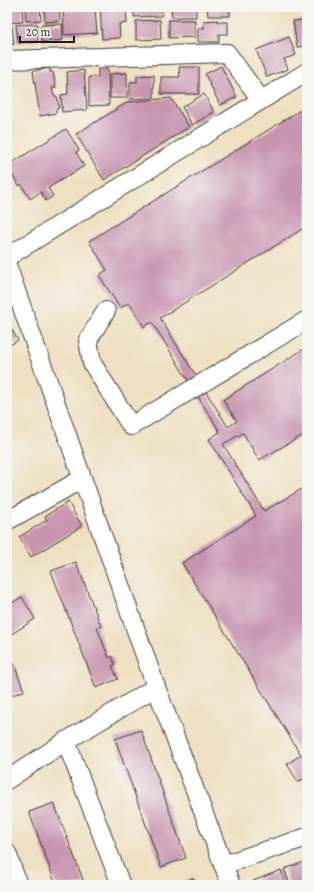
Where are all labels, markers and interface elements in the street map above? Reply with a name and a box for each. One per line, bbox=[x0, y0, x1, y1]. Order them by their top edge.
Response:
scale bar bbox=[20, 18, 74, 44]
text: 20 m bbox=[26, 24, 50, 40]

